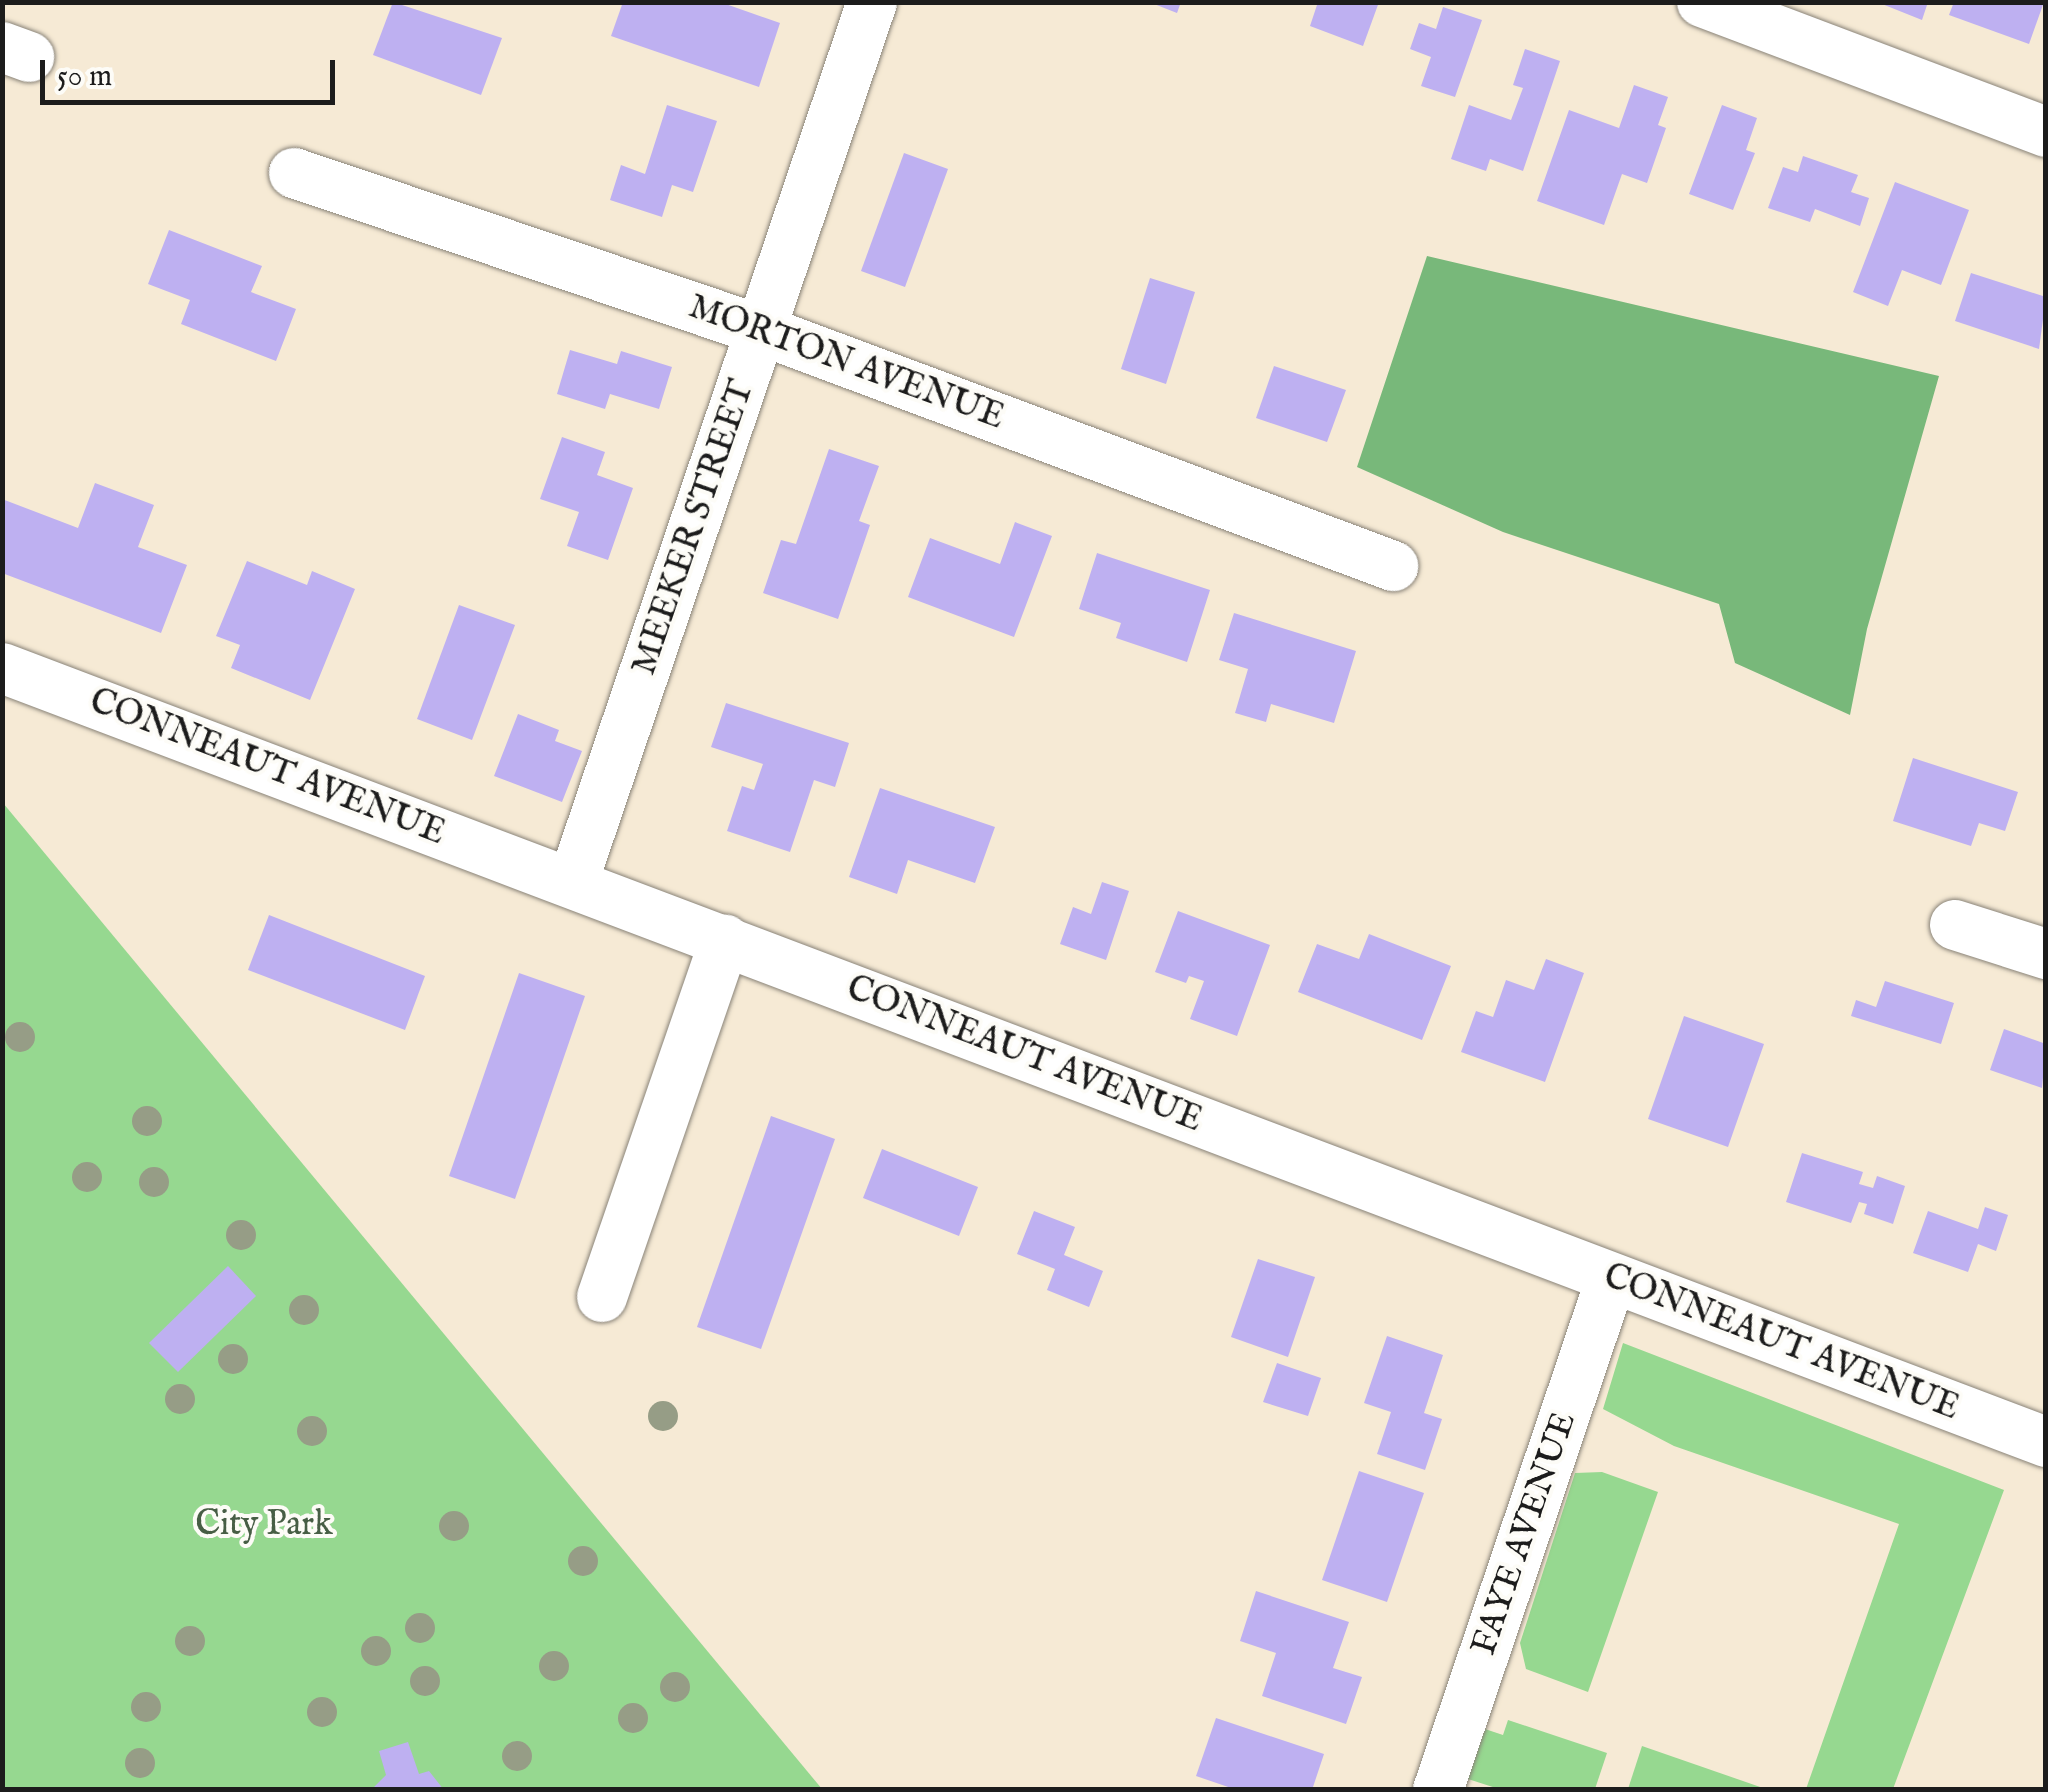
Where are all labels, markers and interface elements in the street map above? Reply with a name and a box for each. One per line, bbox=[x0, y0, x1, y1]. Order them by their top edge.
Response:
scale bar bbox=[45, 40, 340, 102]
text: 50 m bbox=[57, 58, 112, 96]
street label: MORTON AVENUE bbox=[683, 286, 1009, 440]
street label: MEEKER STREET bbox=[624, 375, 764, 681]
street label: CONNEAUT AVENUE bbox=[83, 681, 451, 855]
street label: CONNEAUT AVENUE bbox=[840, 968, 1208, 1142]
street label: CONNEAUT AVENUE bbox=[1597, 1256, 1965, 1430]
street label: FAYE AVENUE bbox=[1464, 1407, 1586, 1661]
park label: City Park bbox=[195, 1504, 333, 1546]

